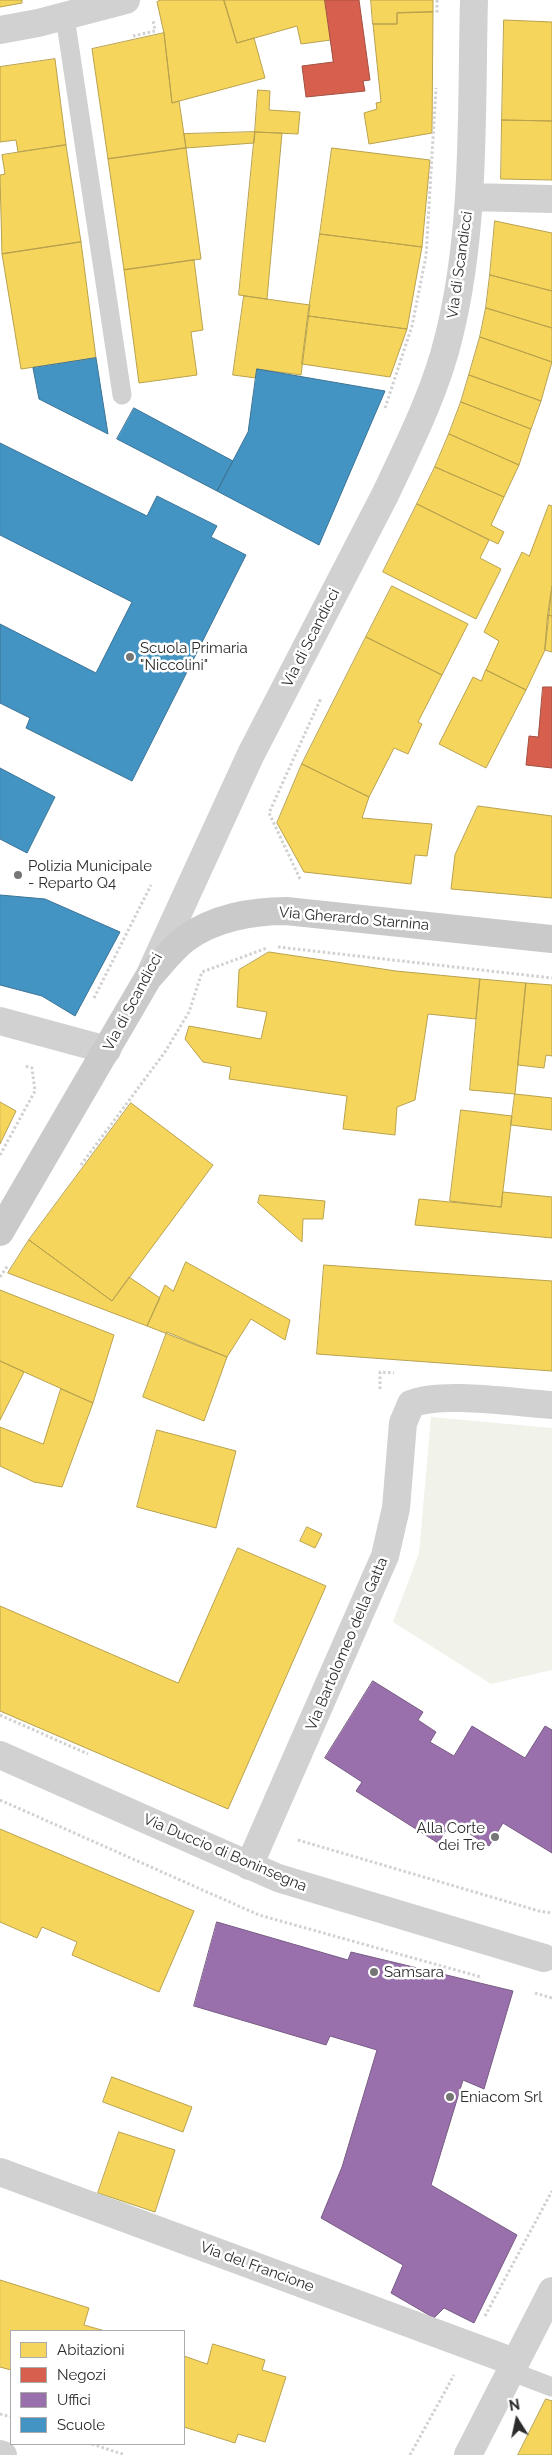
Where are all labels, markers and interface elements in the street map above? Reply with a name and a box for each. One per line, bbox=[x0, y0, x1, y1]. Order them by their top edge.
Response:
street label: Via di Scandicci bbox=[444, 210, 476, 320]
street label: Via di Scandicci bbox=[278, 586, 344, 690]
place label: Scuola Primaria "Niccolini" bbox=[140, 639, 248, 674]
marker: Scuola Primaria "Niccolini" bbox=[124, 651, 136, 663]
place label: Polizia Municipale - Reparto Q4 bbox=[28, 857, 152, 892]
marker: Polizia Municipale - Reparto Q4 bbox=[12, 869, 24, 881]
street label: Via Gherardo Starnina bbox=[278, 903, 430, 935]
street label: Via di Scandicci bbox=[100, 950, 166, 1054]
street label: Via Bartolomeo della Gatta bbox=[302, 1555, 392, 1733]
street label: Via Duccio di Boninsegna bbox=[141, 1810, 309, 1896]
place label: Alla Corte dei Tre bbox=[417, 1819, 485, 1854]
marker: Alla Corte dei Tre bbox=[489, 1831, 501, 1843]
place label: Samsara bbox=[384, 1963, 444, 1981]
marker: Samsara bbox=[368, 1966, 380, 1978]
place label: Eniacom Srl bbox=[460, 2088, 542, 2106]
marker: Eniacom Srl bbox=[444, 2091, 456, 2103]
street label: Via del Francione bbox=[198, 2238, 316, 2296]
legend bbox=[10, 2330, 185, 2445]
text: Abitazioni bbox=[57, 2341, 124, 2359]
text: Negozi bbox=[57, 2366, 106, 2384]
text: Uffici bbox=[57, 2391, 91, 2409]
north arrow bbox=[492, 2395, 542, 2445]
text: N bbox=[508, 2396, 521, 2414]
text: Scuole bbox=[57, 2416, 105, 2434]

